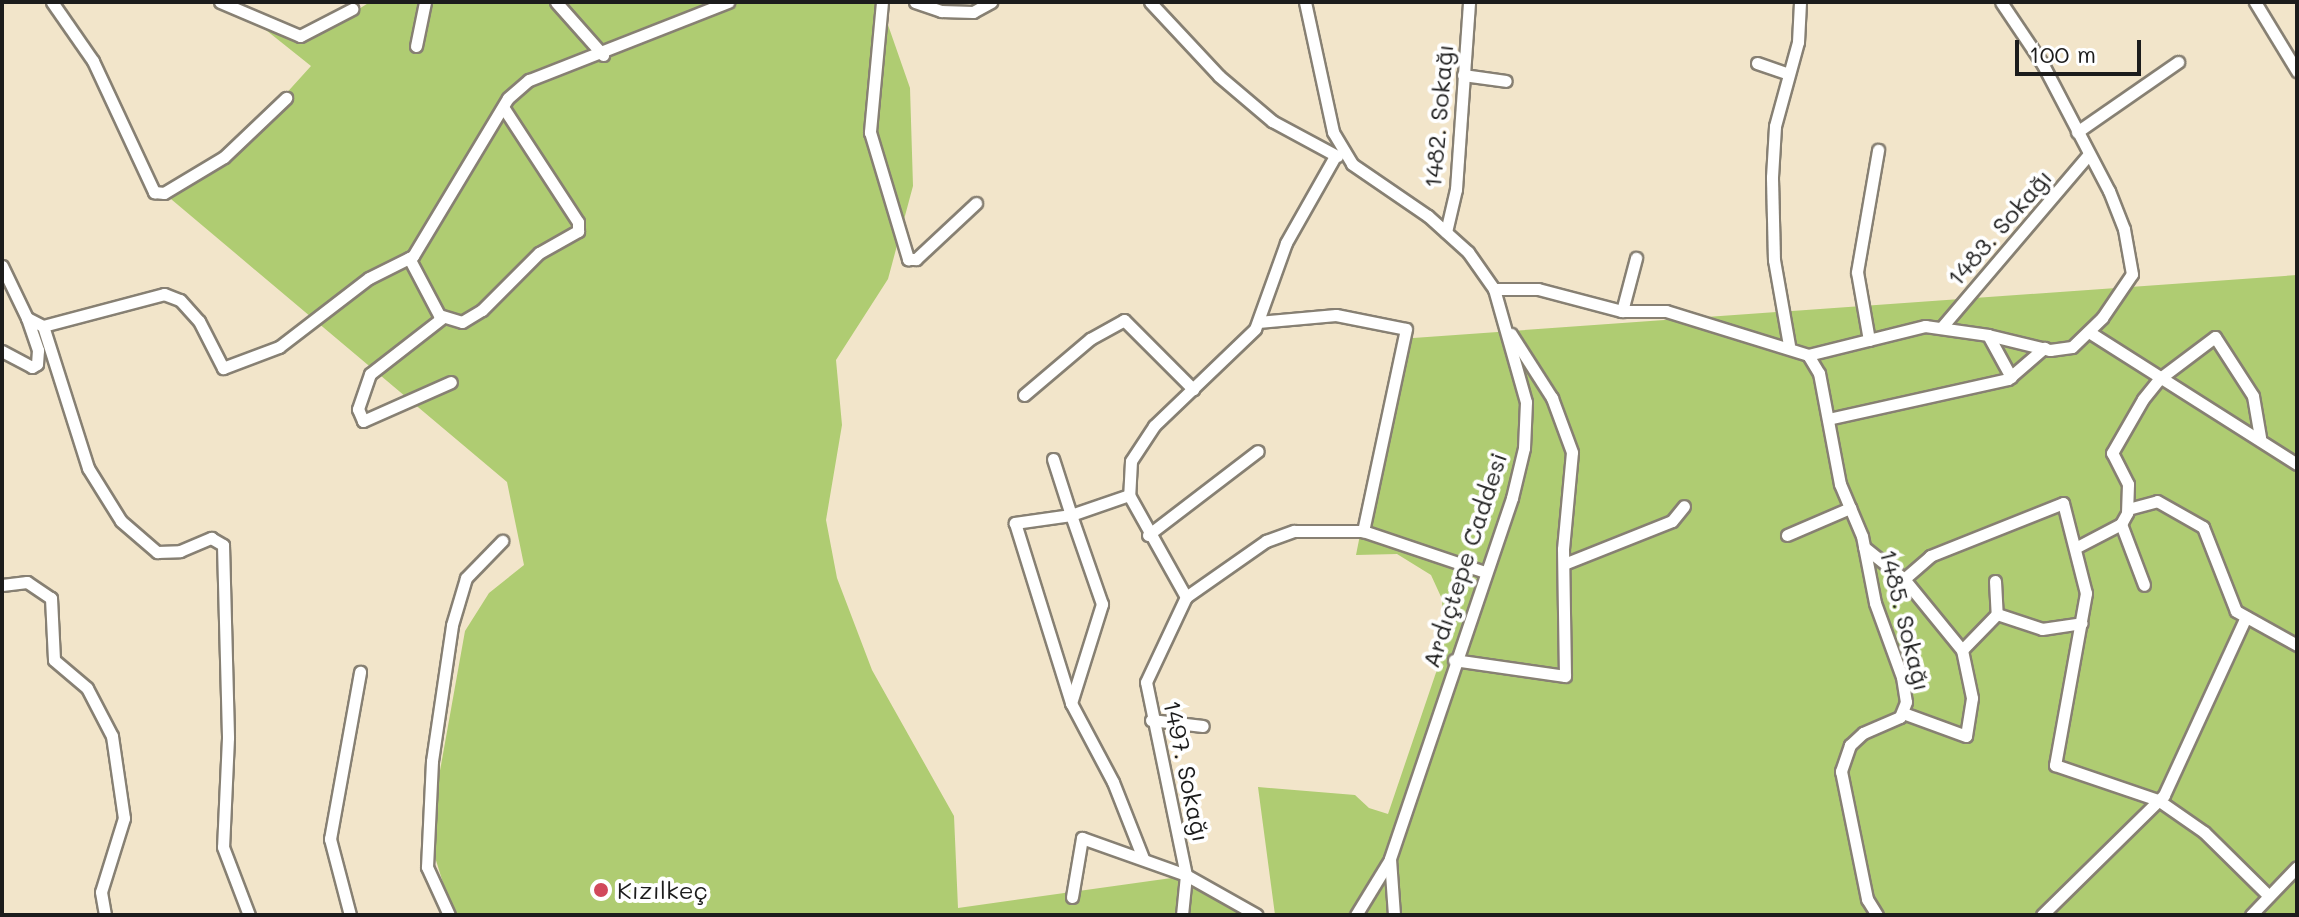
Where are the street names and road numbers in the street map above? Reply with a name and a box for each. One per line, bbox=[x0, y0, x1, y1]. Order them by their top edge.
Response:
street label: 1482. Sokağı bbox=[1417, 43, 1459, 189]
street label: 1483. Sokağı bbox=[1941, 163, 2057, 291]
street label: Ardıçtepe Caddesi bbox=[1416, 449, 1512, 671]
street label: 1485. Sokağı bbox=[1874, 546, 1938, 694]
street label: 1497. Sokağı bbox=[1158, 698, 1216, 844]

